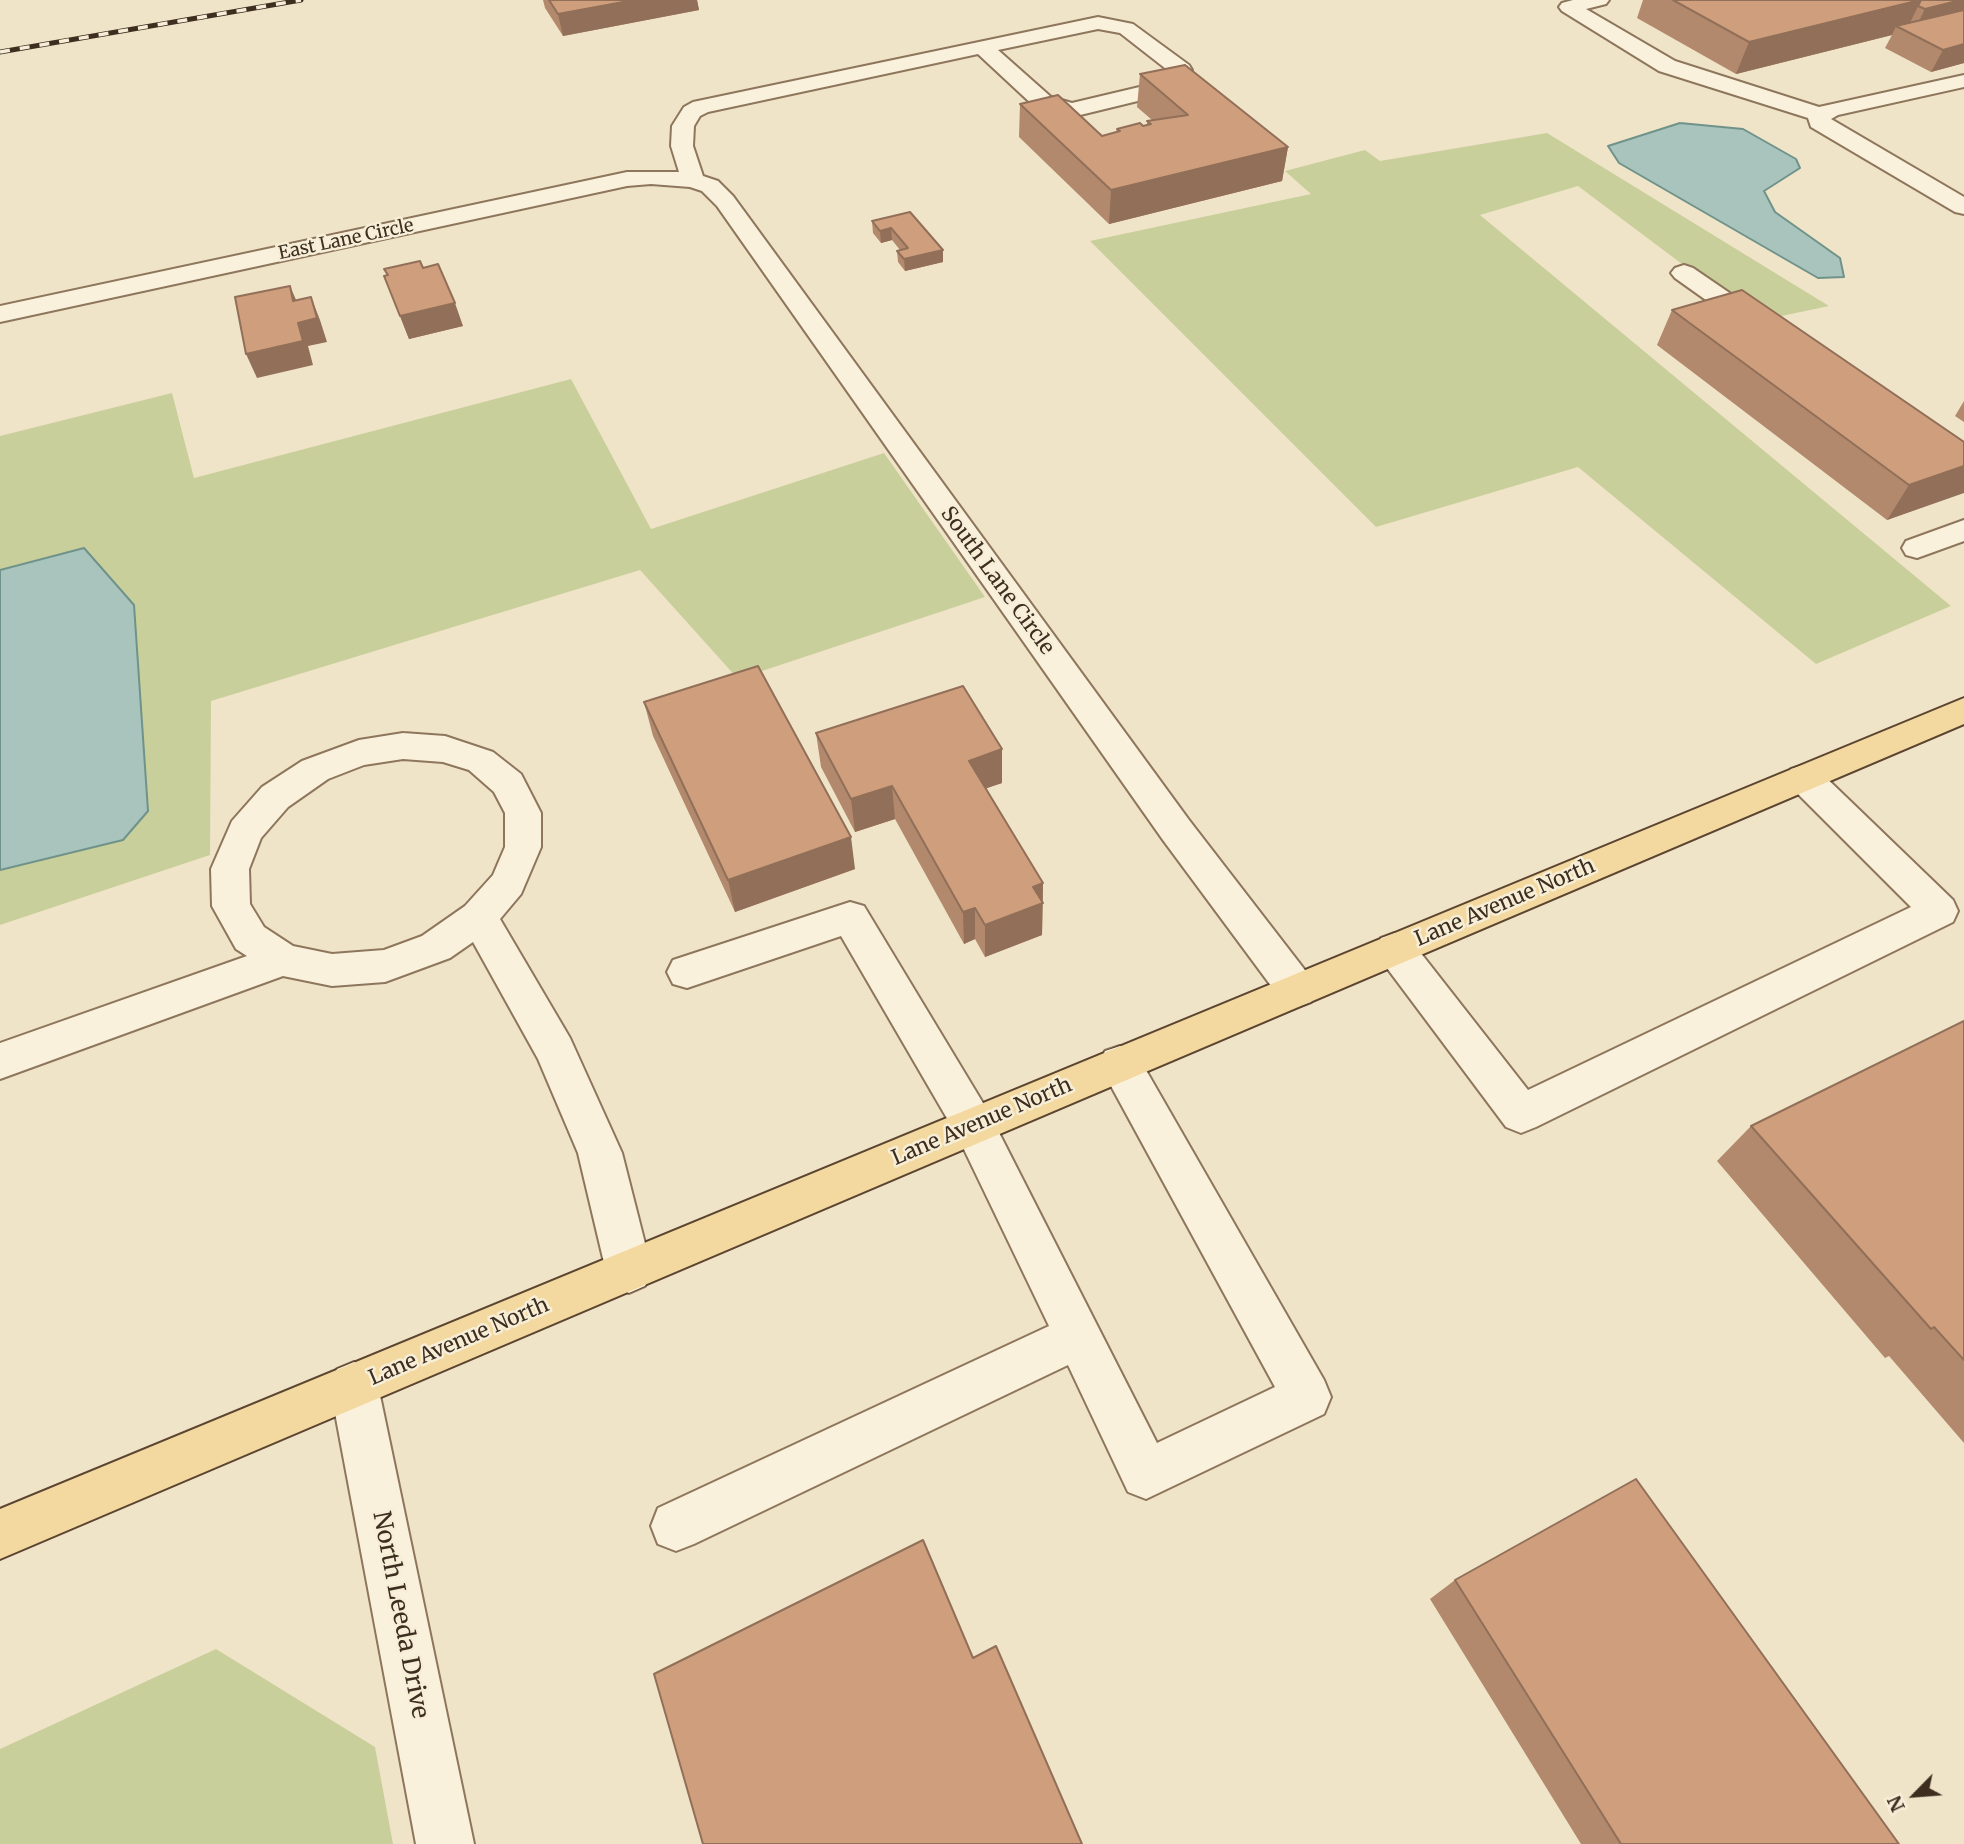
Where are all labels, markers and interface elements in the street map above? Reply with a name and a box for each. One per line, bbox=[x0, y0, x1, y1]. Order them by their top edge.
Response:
street label: East Lane Circle bbox=[276, 215, 416, 265]
street label: South Lane Circle bbox=[935, 502, 1059, 660]
street label: Lane Avenue North bbox=[1411, 854, 1599, 952]
street label: Lane Avenue North bbox=[888, 1073, 1076, 1171]
street label: Lane Avenue North bbox=[365, 1293, 553, 1391]
street label: North Leeda Drive bbox=[366, 1509, 434, 1721]
north arrow bbox=[1880, 1760, 1950, 1830]
text: N bbox=[1882, 1792, 1910, 1816]

